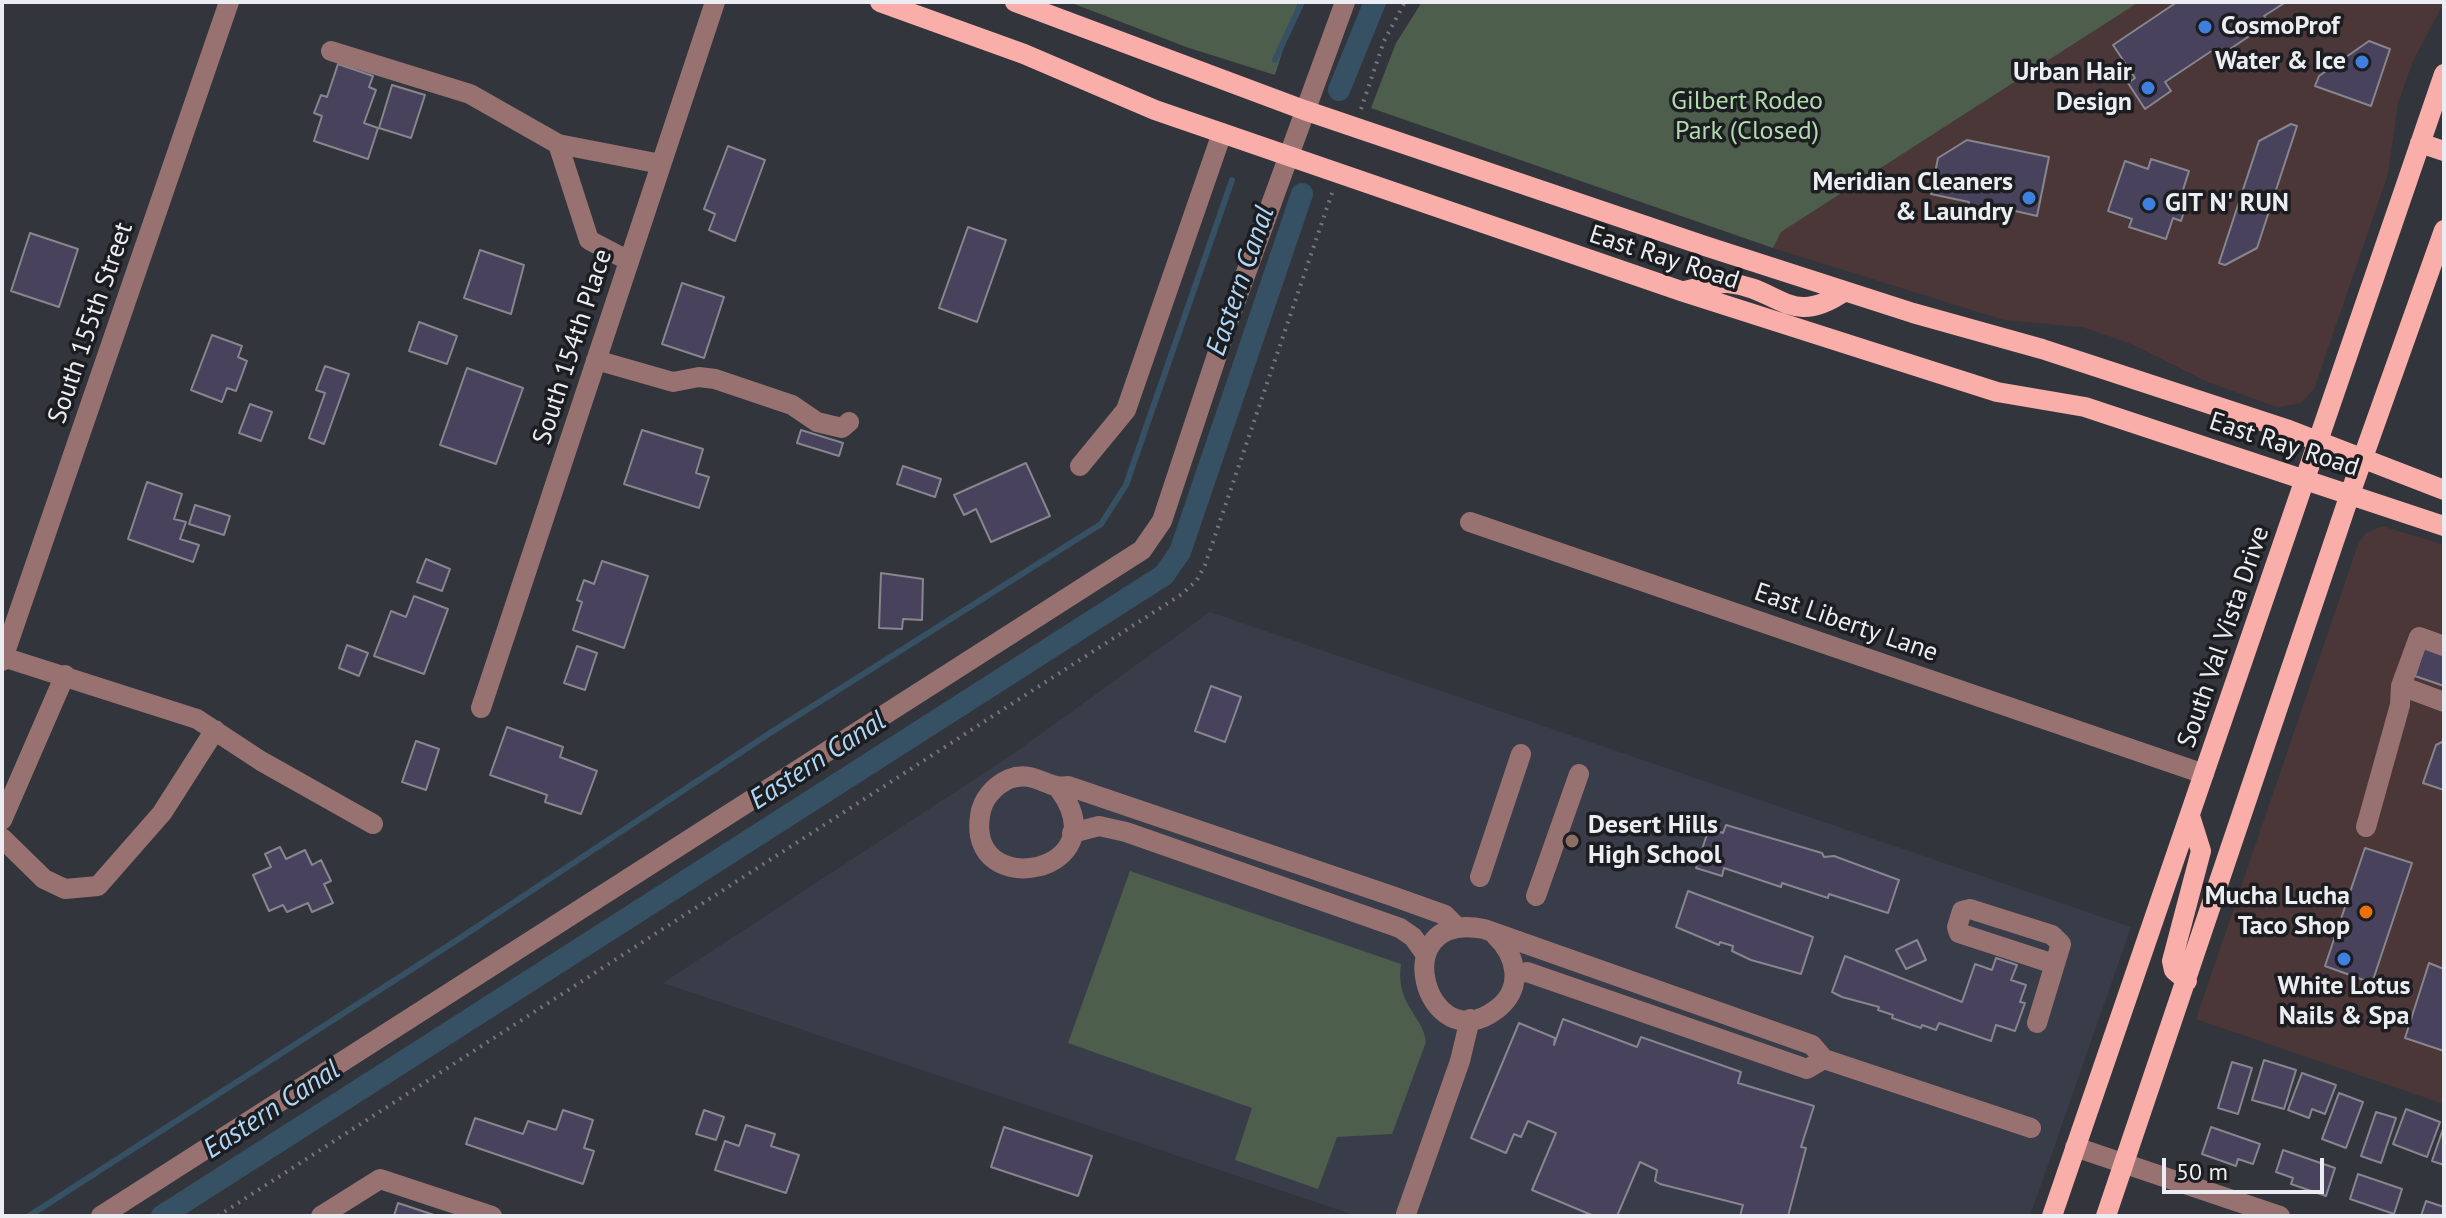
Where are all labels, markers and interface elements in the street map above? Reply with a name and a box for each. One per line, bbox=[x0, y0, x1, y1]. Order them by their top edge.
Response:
place label: CosmoProf bbox=[2221, 11, 2340, 43]
marker: CosmoProf bbox=[2196, 18, 2214, 36]
place label: Water & Ice bbox=[2215, 46, 2346, 78]
marker: Water & Ice bbox=[2353, 53, 2371, 71]
place label: Urban Hair Design bbox=[2013, 57, 2132, 118]
marker: Urban Hair Design bbox=[2139, 79, 2157, 97]
park label: Gilbert Rodeo Park (Closed) bbox=[1671, 86, 1823, 148]
place label: Meridian Cleaners & Laundry bbox=[1812, 167, 2013, 228]
place label: GIT N' RUN bbox=[2165, 188, 2289, 220]
marker: Meridian Cleaners & Laundry bbox=[2020, 189, 2038, 207]
marker: GIT N' RUN bbox=[2140, 195, 2158, 213]
water label: Eastern Canal bbox=[1200, 202, 1282, 360]
street label: South 155th Street bbox=[42, 218, 140, 428]
street label: East Ray Road bbox=[1585, 219, 1743, 297]
street label: South 154th Place bbox=[527, 245, 619, 449]
street label: East Ray Road bbox=[2205, 406, 2363, 484]
street label: South Val Vista Drive bbox=[2171, 522, 2277, 752]
street label: East Liberty Lane bbox=[1750, 577, 1942, 669]
water label: Eastern Canal bbox=[744, 705, 892, 817]
place label: Desert Hills High School bbox=[1588, 810, 1721, 872]
marker: Desert Hills High School bbox=[1563, 832, 1581, 850]
place label: Mucha Lucha Taco Shop bbox=[2205, 881, 2350, 942]
marker: Mucha Lucha Taco Shop bbox=[2357, 903, 2375, 921]
marker: White Lotus Nails & Spa bbox=[2335, 950, 2353, 968]
place label: White Lotus Nails & Spa bbox=[2278, 971, 2410, 1032]
water label: Eastern Canal bbox=[198, 1054, 346, 1166]
scale bar bbox=[2166, 1142, 2328, 1192]
text: 50 m bbox=[2176, 1156, 2228, 1187]

